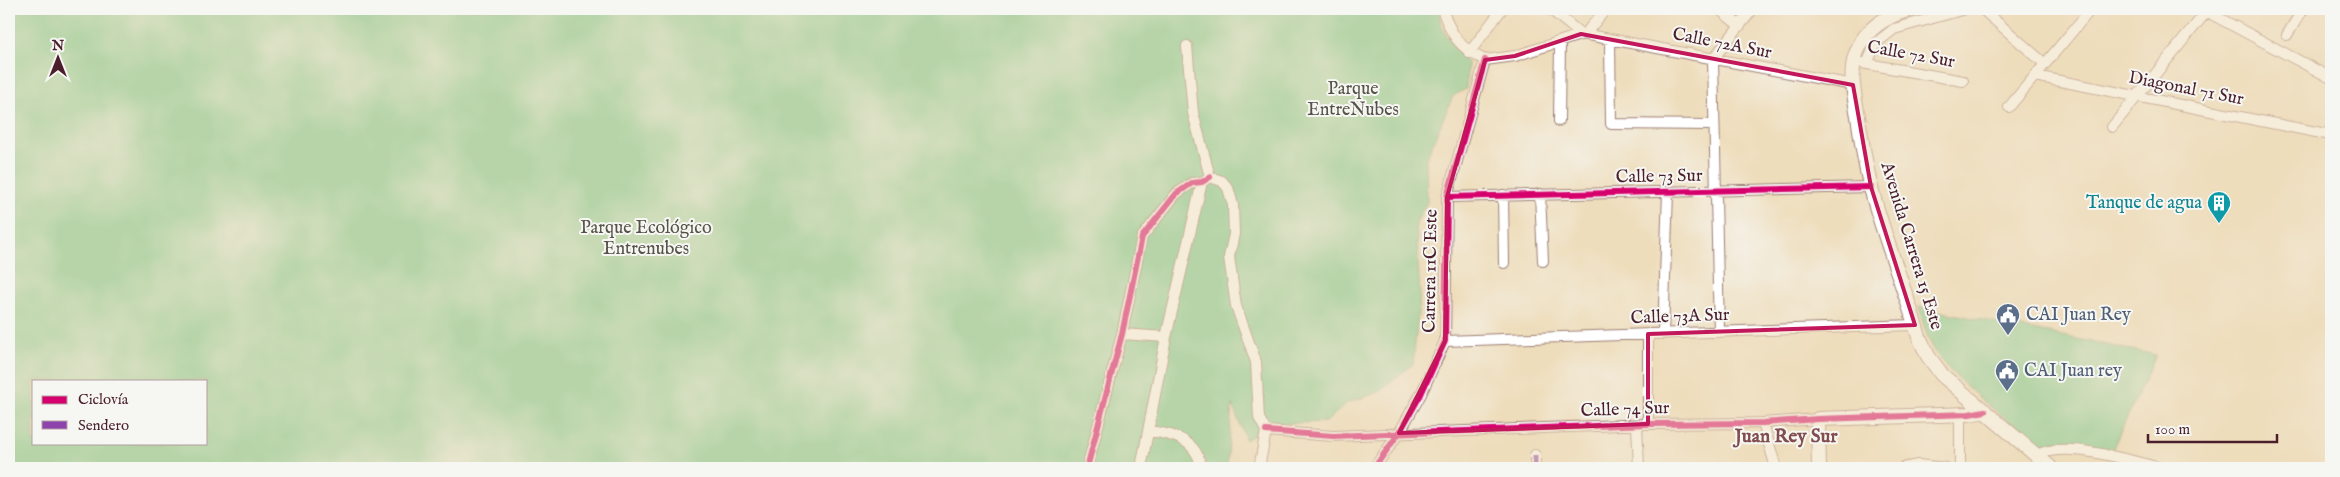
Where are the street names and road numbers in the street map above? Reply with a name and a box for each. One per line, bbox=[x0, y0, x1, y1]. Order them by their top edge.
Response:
street label: Calle 72A Sur bbox=[1670, 23, 1774, 65]
street label: Calle 72 Sur bbox=[1865, 36, 1957, 74]
street label: Diagonal 71 Sur bbox=[2126, 67, 2246, 112]
street label: Avenida Carrera 15 Este bbox=[1874, 158, 1947, 333]
street label: Calle 73 Sur bbox=[1615, 165, 1703, 189]
street label: Carrera 11C Este bbox=[1418, 209, 1444, 333]
street label: Calle 73A Sur bbox=[1630, 304, 1730, 330]
street label: Calle 74 Sur bbox=[1580, 397, 1670, 423]

